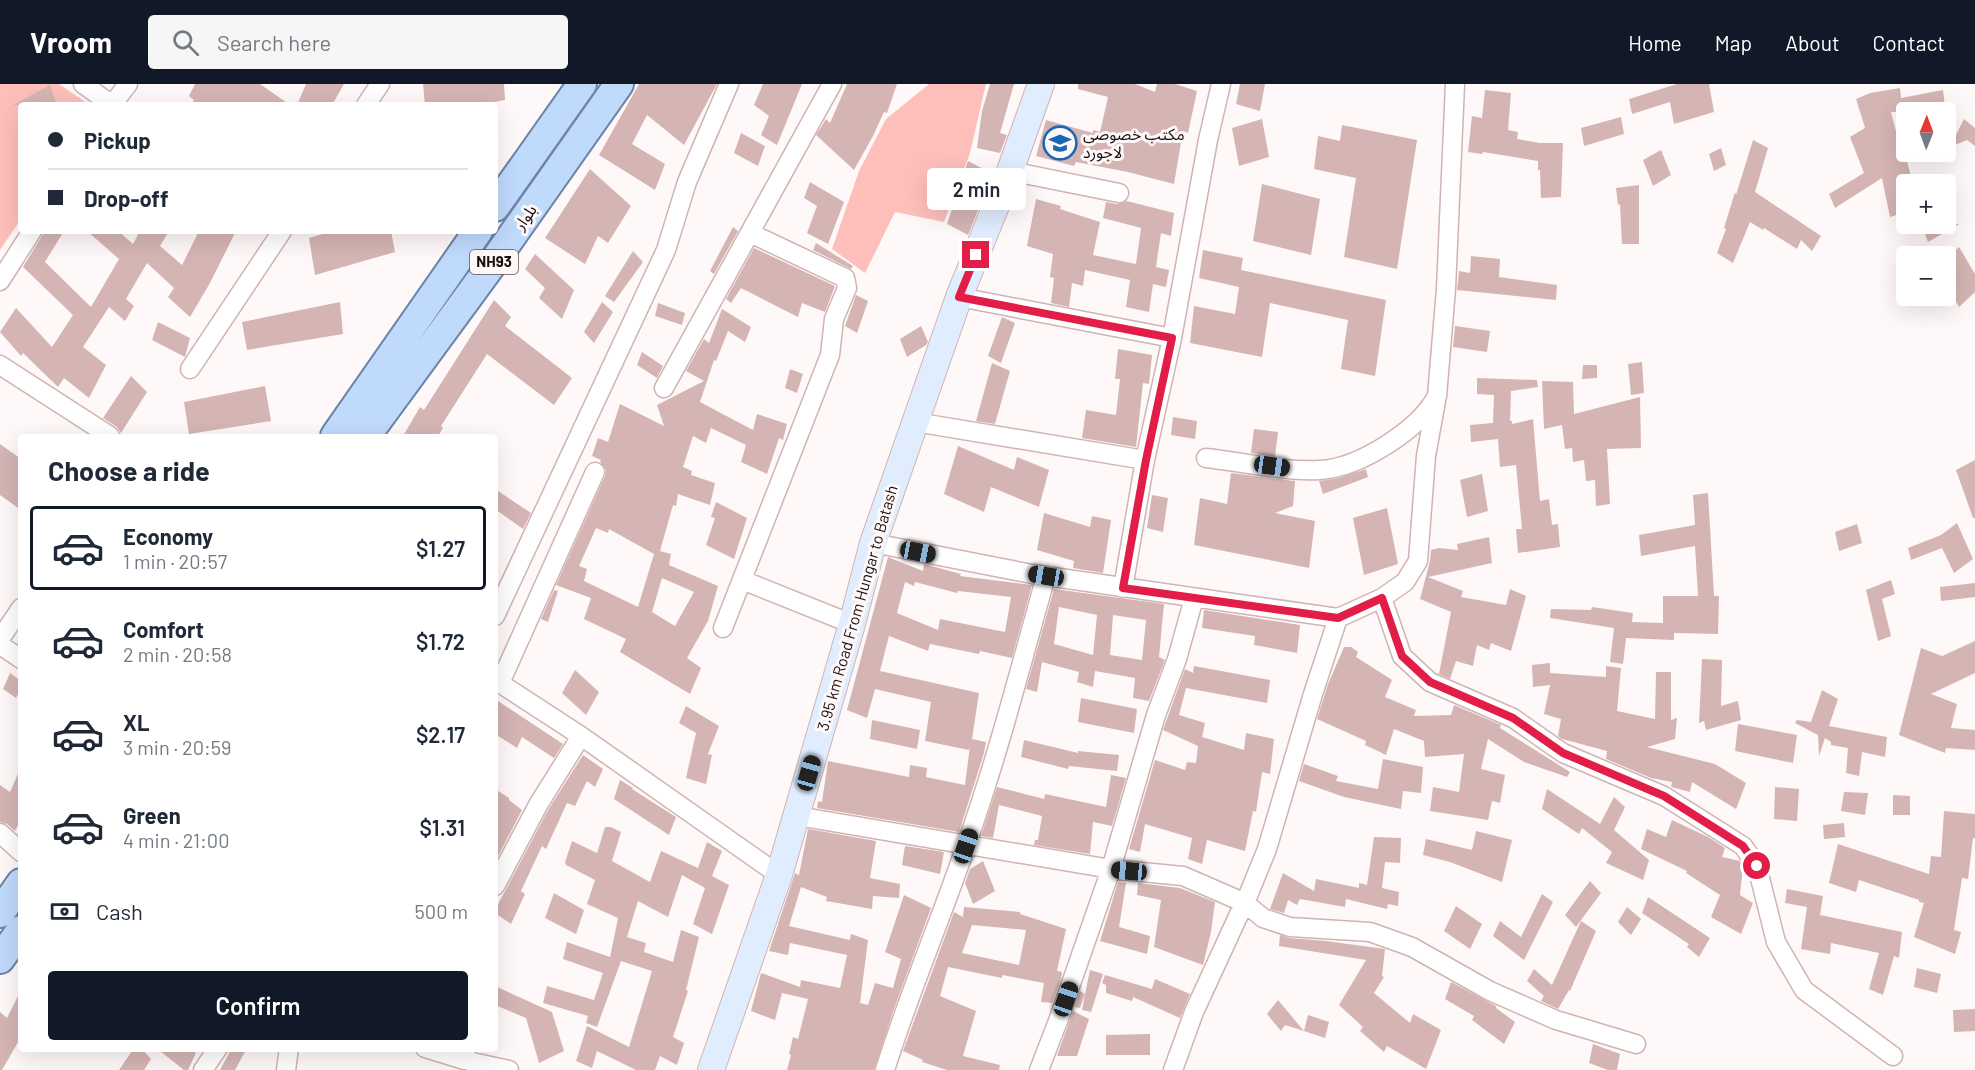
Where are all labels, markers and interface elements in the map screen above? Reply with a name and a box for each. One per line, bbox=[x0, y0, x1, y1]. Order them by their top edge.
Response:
search box bbox=[148, 15, 568, 69]
text: Vroom bbox=[30, 25, 112, 59]
icon: search bbox=[169, 26, 202, 59]
text: Search here bbox=[217, 29, 331, 55]
text: Home bbox=[1628, 30, 1682, 55]
text: Map bbox=[1715, 30, 1752, 55]
text: About bbox=[1785, 30, 1840, 55]
text: Contact bbox=[1873, 30, 1945, 55]
north arrow bbox=[1896, 102, 1956, 162]
map controls bbox=[1896, 102, 1956, 306]
place label: مکتب خصوصی لاجورد bbox=[1083, 124, 1185, 162]
school or university icon: مکتب خصوصی لاجورد bbox=[1042, 125, 1078, 161]
text: Pickup bbox=[84, 127, 151, 153]
callout: 2 min bbox=[926, 168, 1026, 210]
button: + bbox=[1896, 174, 1956, 234]
text: 2 min bbox=[953, 177, 1000, 201]
text: Drop-off bbox=[84, 185, 168, 211]
street label: بلوار bbox=[509, 200, 541, 234]
route end bbox=[962, 241, 989, 268]
button: − bbox=[1896, 246, 1956, 306]
road number: NH93 bbox=[470, 250, 518, 274]
text: Choose a ride bbox=[48, 454, 210, 486]
car bbox=[1253, 455, 1291, 477]
street label: 3.95 km Road From Hungar to Batash bbox=[812, 483, 901, 733]
icon: car bbox=[51, 521, 105, 575]
text: Economy bbox=[123, 523, 213, 549]
text: $1.27 bbox=[416, 535, 465, 561]
car bbox=[899, 540, 937, 564]
text: 1 min · 20:57 bbox=[123, 549, 227, 573]
car bbox=[1027, 564, 1065, 588]
icon: car bbox=[51, 614, 105, 668]
text: Comfort bbox=[123, 616, 204, 642]
text: $1.72 bbox=[416, 628, 465, 654]
text: 2 min · 20:58 bbox=[123, 642, 232, 666]
icon: car bbox=[51, 707, 105, 761]
text: XL bbox=[123, 709, 149, 735]
text: $2.17 bbox=[416, 721, 465, 747]
text: 3 min · 20:59 bbox=[123, 735, 231, 759]
car bbox=[795, 753, 823, 793]
icon: car bbox=[51, 800, 105, 854]
text: Green bbox=[123, 802, 181, 828]
text: $1.31 bbox=[419, 814, 465, 840]
car bbox=[952, 826, 980, 866]
text: 4 min · 21:00 bbox=[123, 828, 229, 852]
route start bbox=[1743, 852, 1770, 879]
car bbox=[1110, 860, 1148, 882]
icon: cash bbox=[48, 895, 81, 928]
text: Cash bbox=[96, 898, 143, 924]
text: 500 m bbox=[415, 899, 468, 923]
button: Confirm bbox=[48, 971, 468, 1040]
car bbox=[1052, 979, 1080, 1019]

